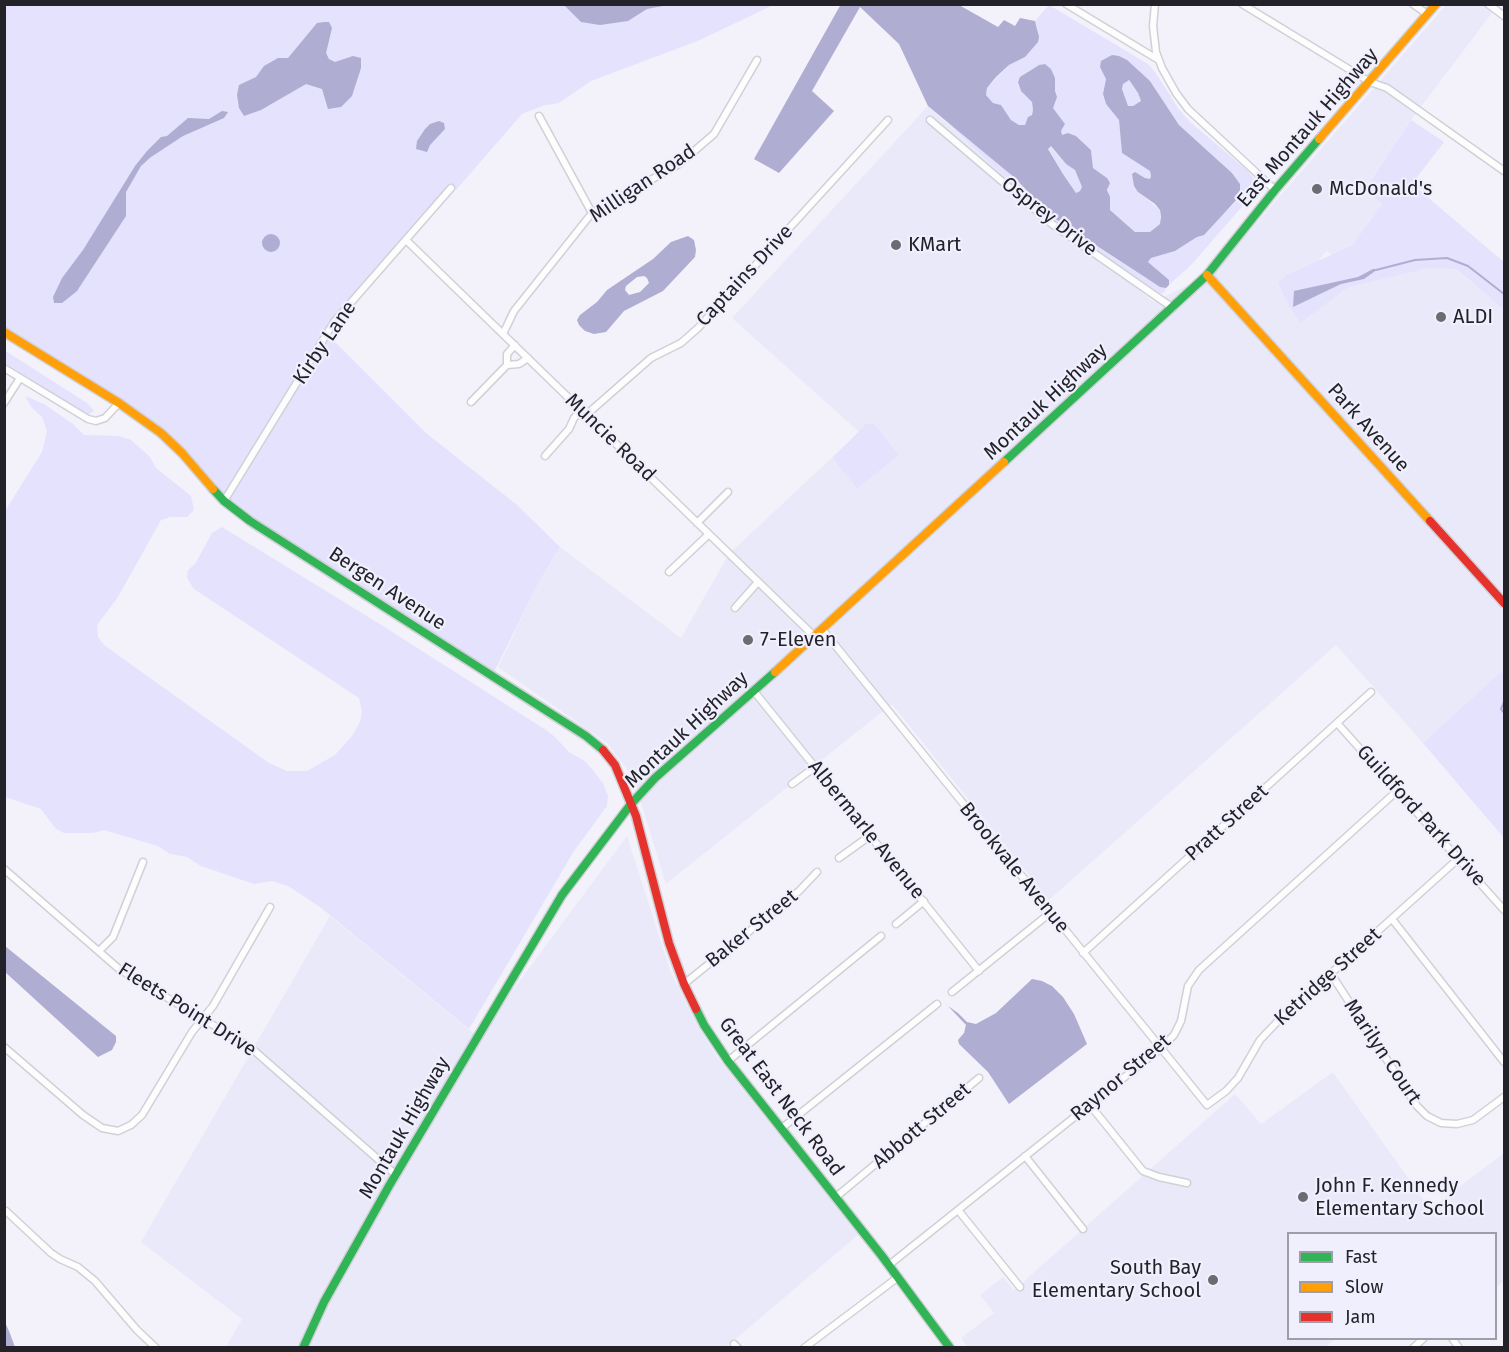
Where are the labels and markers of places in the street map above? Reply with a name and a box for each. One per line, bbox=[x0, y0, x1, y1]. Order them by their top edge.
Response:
place label: McDonald's bbox=[1329, 177, 1432, 201]
marker: McDonald's bbox=[1310, 182, 1324, 196]
place label: KMart bbox=[908, 233, 961, 257]
marker: KMart bbox=[889, 238, 903, 252]
place label: ALDI bbox=[1453, 305, 1493, 329]
marker: ALDI bbox=[1434, 310, 1448, 324]
place label: 7-Eleven bbox=[760, 628, 836, 652]
marker: 7-Eleven bbox=[741, 633, 755, 647]
place label: John F. Kennedy Elementary School bbox=[1315, 1174, 1484, 1221]
marker: John F. Kennedy Elementary School bbox=[1296, 1190, 1310, 1204]
place label: South Bay Elementary School bbox=[1032, 1256, 1201, 1303]
marker: South Bay Elementary School bbox=[1206, 1273, 1220, 1287]

